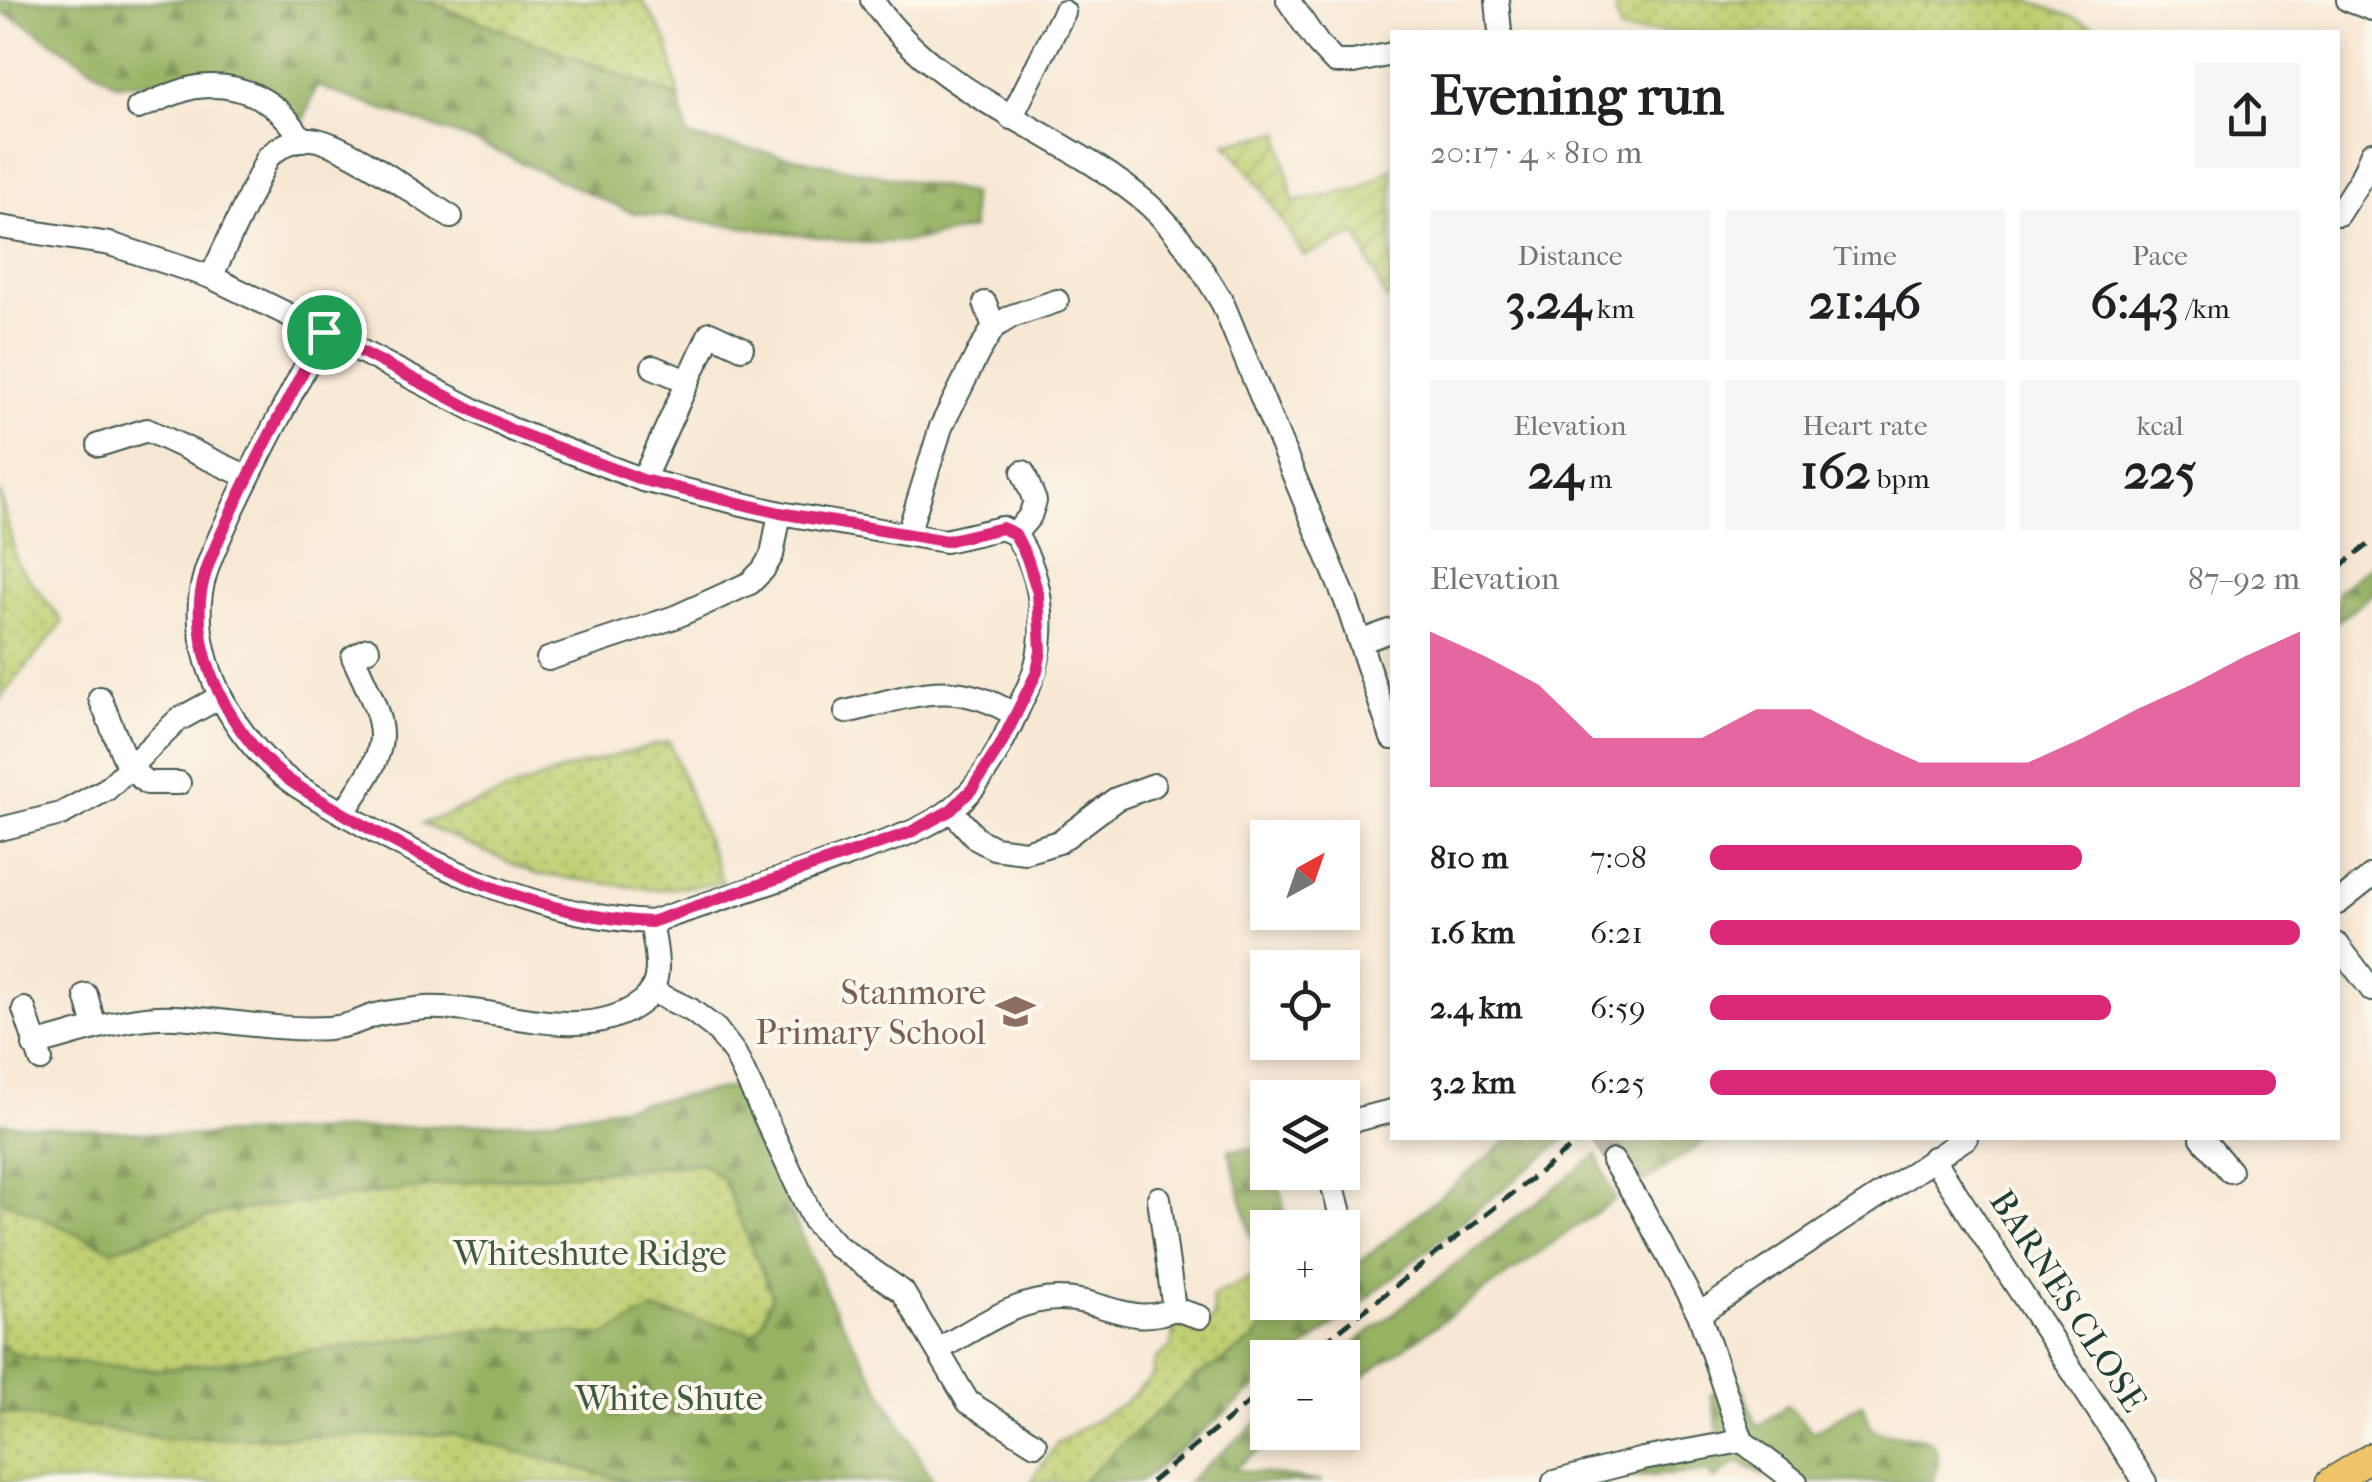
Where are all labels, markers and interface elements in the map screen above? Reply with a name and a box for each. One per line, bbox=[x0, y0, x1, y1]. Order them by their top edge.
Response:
button: share bbox=[2195, 63, 2300, 168]
text: Evening run bbox=[1430, 64, 1724, 128]
text: 20:17 · 4 × 810 m bbox=[1430, 134, 1642, 171]
text: Distance bbox=[1517, 239, 1623, 272]
text: Time bbox=[1833, 239, 1897, 272]
text: Pace bbox=[2132, 239, 2188, 272]
text: 3.24 bbox=[1505, 272, 1591, 331]
text: 21:46 bbox=[1809, 272, 1921, 331]
text: 6:43 bbox=[2090, 272, 2179, 331]
pin bbox=[282, 290, 367, 375]
text: km bbox=[1591, 292, 1635, 325]
text: /km bbox=[2179, 292, 2230, 325]
icon: arrive bbox=[297, 305, 352, 360]
text: Elevation bbox=[1513, 409, 1627, 442]
text: Heart rate bbox=[1802, 409, 1928, 442]
text: kcal bbox=[2136, 409, 2184, 442]
text: 24 bbox=[1528, 442, 1583, 501]
text: 162 bbox=[1800, 442, 1871, 501]
text: 225 bbox=[2123, 442, 2197, 501]
text: m bbox=[1583, 462, 1612, 495]
text: bpm bbox=[1871, 462, 1930, 495]
text: Elevation bbox=[1430, 560, 1559, 597]
text: 87–92 m bbox=[2188, 560, 2300, 597]
north arrow bbox=[1250, 820, 1360, 930]
map controls bbox=[1250, 820, 1360, 1450]
text: 810 m bbox=[1430, 839, 1508, 876]
text: 7:08 bbox=[1590, 839, 1647, 876]
text: 1.6 km bbox=[1430, 914, 1515, 951]
text: 6:21 bbox=[1590, 914, 1643, 951]
button: locate bbox=[1250, 950, 1360, 1060]
place label: Stanmore Primary School bbox=[756, 972, 986, 1053]
text: 2.4 km bbox=[1430, 989, 1522, 1026]
text: 6:59 bbox=[1590, 989, 1646, 1026]
school or university icon: Stanmore Primary School bbox=[995, 991, 1037, 1033]
text: 3.2 km bbox=[1430, 1064, 1516, 1101]
text: 6:25 bbox=[1590, 1064, 1645, 1101]
button: layers bbox=[1250, 1080, 1360, 1190]
street label: BARNES CLOSE bbox=[1981, 1182, 2155, 1420]
button: + bbox=[1250, 1210, 1360, 1320]
park label: Whiteshute Ridge bbox=[452, 1233, 727, 1274]
button: − bbox=[1250, 1340, 1360, 1450]
park label: White Shute bbox=[574, 1378, 763, 1419]

